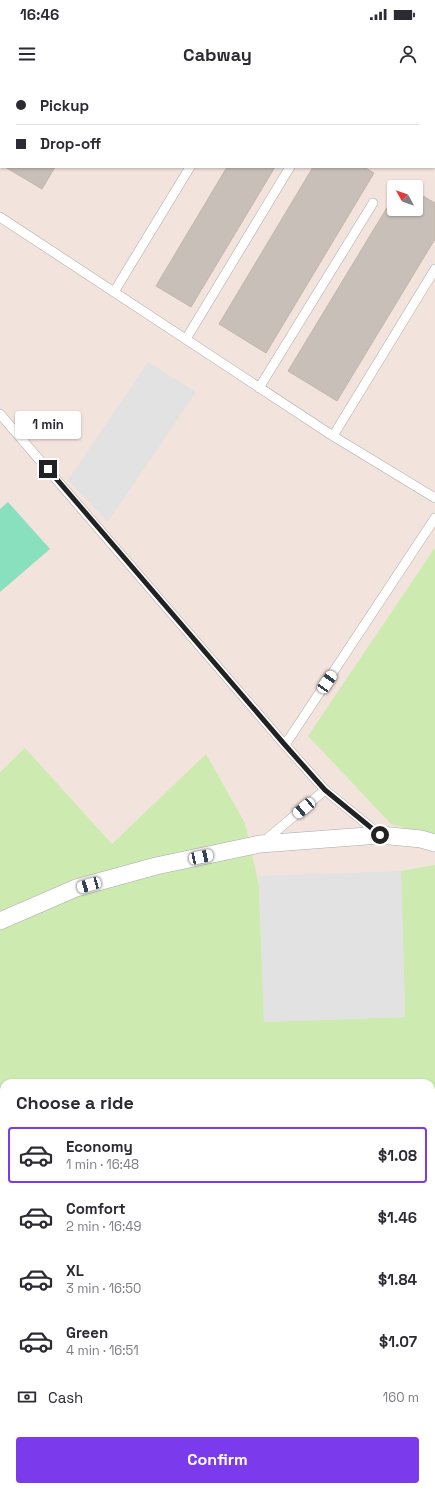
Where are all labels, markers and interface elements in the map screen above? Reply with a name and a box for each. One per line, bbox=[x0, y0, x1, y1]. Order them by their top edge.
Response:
text: 16:46 bbox=[20, 5, 59, 24]
icon: menu bbox=[16, 43, 38, 65]
text: Cabway bbox=[183, 43, 252, 66]
icon: person bbox=[397, 43, 419, 65]
text: Pickup bbox=[40, 96, 89, 115]
text: Drop-off bbox=[40, 134, 101, 153]
north arrow bbox=[387, 180, 423, 216]
map controls bbox=[387, 180, 423, 216]
callout: 1 min bbox=[15, 411, 81, 439]
text: 1 min bbox=[32, 416, 64, 433]
route end bbox=[39, 460, 57, 478]
car bbox=[315, 669, 339, 695]
car bbox=[291, 796, 317, 820]
route start bbox=[371, 826, 389, 844]
car bbox=[188, 849, 214, 865]
car bbox=[76, 876, 102, 894]
text: Choose a ride bbox=[16, 1091, 134, 1114]
icon: car bbox=[18, 1137, 54, 1173]
text: Economy bbox=[66, 1137, 133, 1156]
text: $1.08 bbox=[378, 1146, 417, 1165]
text: 1 min · 16:48 bbox=[66, 1156, 139, 1173]
icon: car bbox=[18, 1199, 54, 1235]
text: Comfort bbox=[66, 1199, 126, 1218]
text: $1.46 bbox=[378, 1208, 417, 1227]
text: 2 min · 16:49 bbox=[66, 1218, 141, 1235]
icon: car bbox=[18, 1261, 54, 1297]
text: XL bbox=[66, 1261, 84, 1280]
text: $1.84 bbox=[378, 1270, 417, 1289]
text: 3 min · 16:50 bbox=[66, 1280, 141, 1297]
icon: car bbox=[18, 1323, 54, 1359]
text: Green bbox=[66, 1323, 108, 1342]
text: $1.07 bbox=[379, 1332, 417, 1351]
text: 4 min · 16:51 bbox=[66, 1342, 139, 1359]
icon: cash bbox=[16, 1386, 38, 1408]
text: Cash bbox=[48, 1388, 83, 1407]
text: 160 m bbox=[383, 1389, 419, 1406]
button: Confirm bbox=[16, 1437, 419, 1483]

